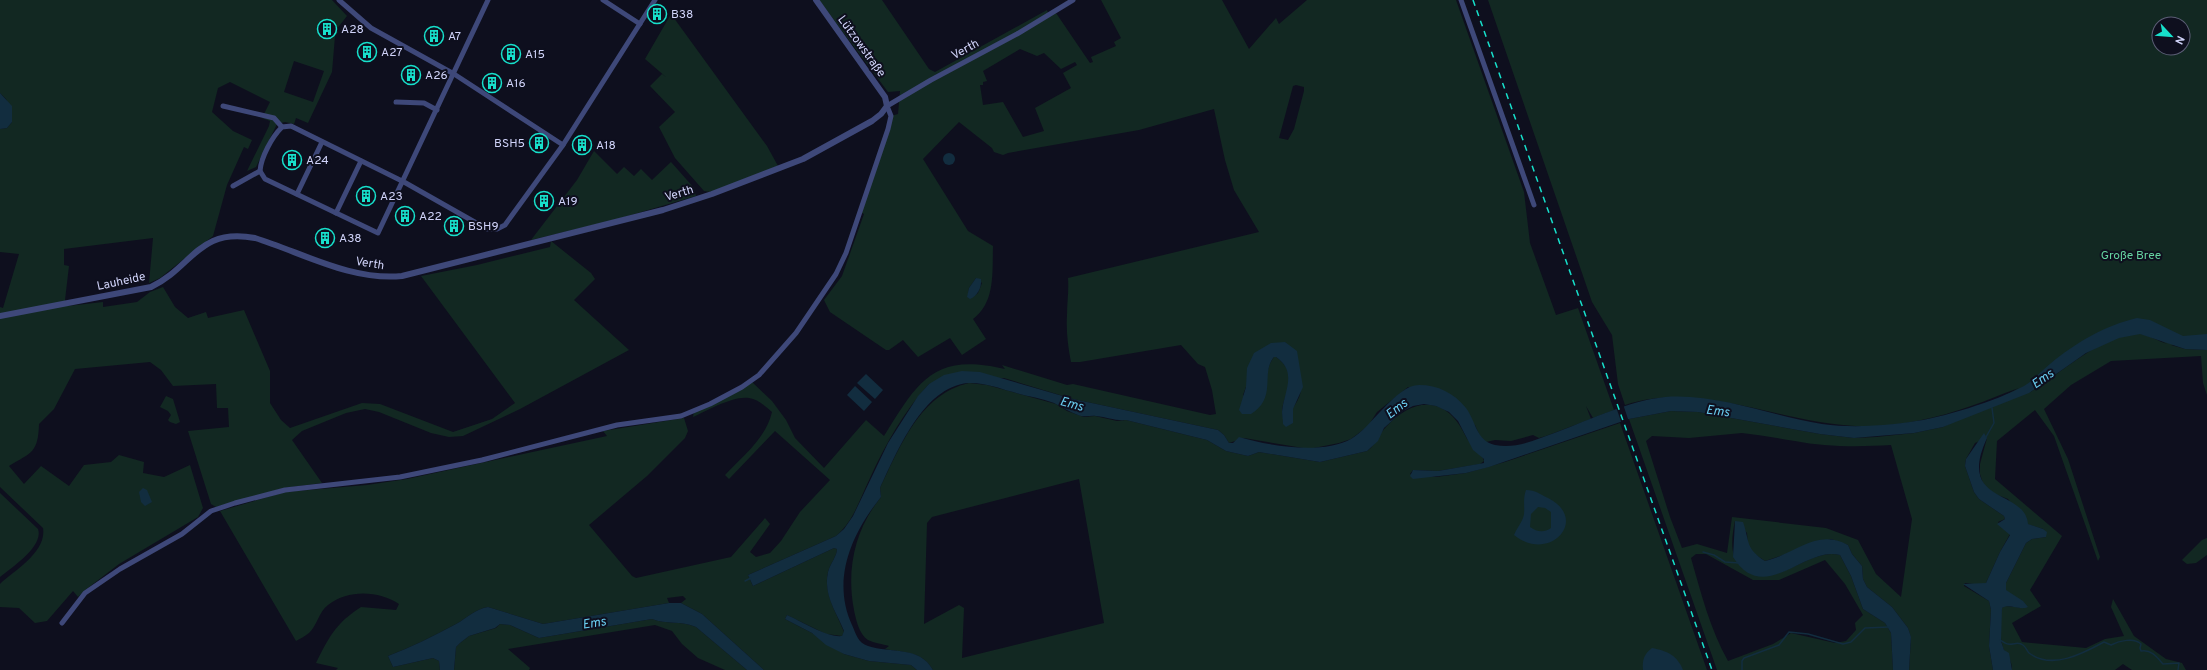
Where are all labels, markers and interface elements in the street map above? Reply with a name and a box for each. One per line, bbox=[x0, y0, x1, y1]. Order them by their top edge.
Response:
building icon: B38 bbox=[646, 3, 668, 25]
place label: B38 bbox=[671, 7, 693, 23]
street label: Lützowstraße bbox=[833, 13, 889, 81]
north arrow bbox=[2151, 16, 2191, 56]
building icon: A28 bbox=[316, 18, 338, 40]
place label: A28 bbox=[341, 22, 364, 38]
building icon: A7 bbox=[423, 25, 445, 47]
place label: A7 bbox=[448, 29, 461, 45]
text: N bbox=[2171, 33, 2187, 47]
street label: Verth bbox=[949, 36, 982, 64]
building icon: A27 bbox=[356, 41, 378, 63]
building icon: A15 bbox=[500, 43, 522, 65]
place label: A27 bbox=[381, 45, 403, 61]
place label: A15 bbox=[525, 47, 545, 63]
building icon: A26 bbox=[400, 64, 422, 86]
place label: A26 bbox=[425, 68, 448, 84]
building icon: A16 bbox=[481, 72, 503, 94]
place label: A16 bbox=[506, 76, 526, 92]
building icon: BSH5 bbox=[528, 132, 550, 154]
building icon: A18 bbox=[571, 134, 593, 156]
place label: BSH5 bbox=[494, 136, 525, 152]
place label: A18 bbox=[596, 138, 616, 154]
building icon: A24 bbox=[281, 149, 303, 171]
place label: A24 bbox=[306, 153, 329, 169]
street label: Verth bbox=[663, 182, 696, 206]
building icon: A23 bbox=[355, 185, 377, 207]
place label: A23 bbox=[380, 189, 403, 205]
building icon: A19 bbox=[533, 190, 555, 212]
place label: A19 bbox=[558, 194, 578, 210]
building icon: A22 bbox=[394, 205, 416, 227]
place label: A22 bbox=[419, 209, 442, 225]
building icon: BSH9 bbox=[443, 215, 465, 237]
place label: BSH9 bbox=[468, 219, 499, 235]
building icon: A38 bbox=[314, 227, 336, 249]
place label: A38 bbox=[339, 231, 362, 247]
park label: Große Bree bbox=[2101, 248, 2161, 264]
street label: Verth bbox=[354, 254, 386, 274]
street label: Lauheide bbox=[95, 269, 147, 295]
water label: Ems bbox=[2029, 366, 2058, 393]
water label: Ems bbox=[1058, 394, 1085, 416]
water label: Ems bbox=[1383, 396, 1412, 423]
water label: Ems bbox=[1705, 403, 1731, 421]
water label: Ems bbox=[581, 614, 607, 634]

